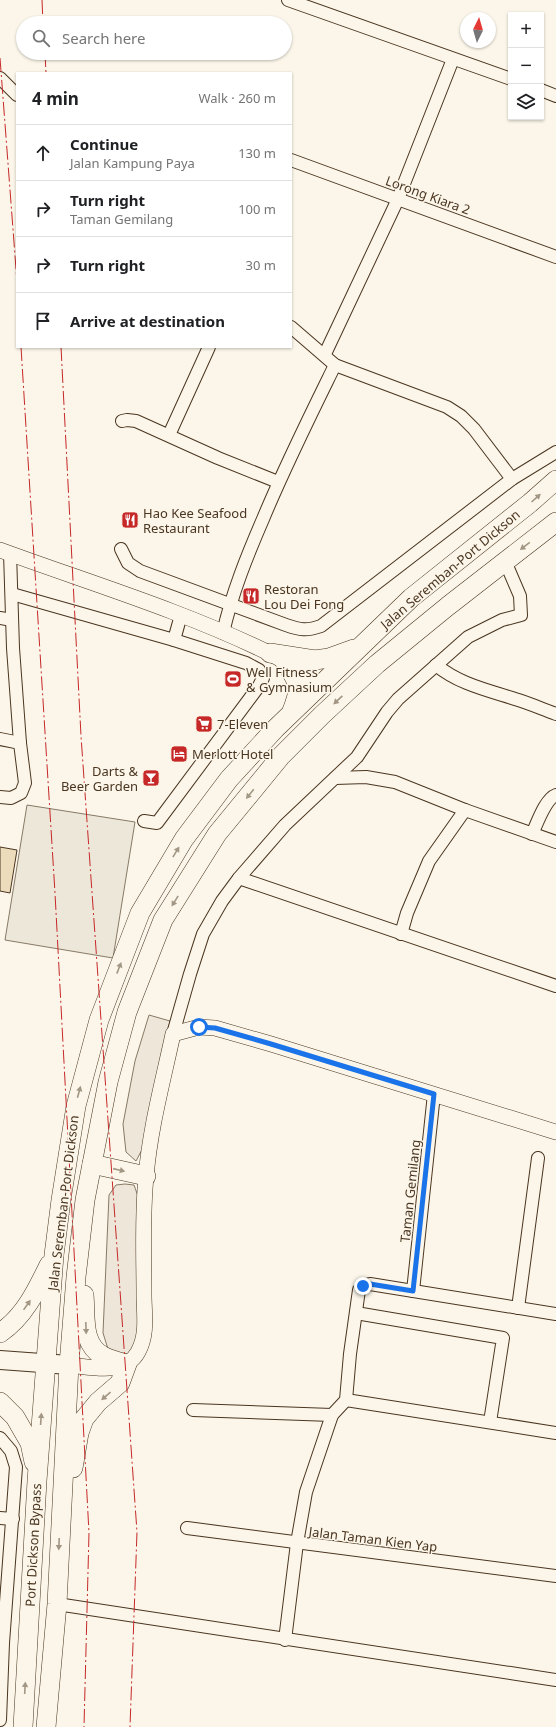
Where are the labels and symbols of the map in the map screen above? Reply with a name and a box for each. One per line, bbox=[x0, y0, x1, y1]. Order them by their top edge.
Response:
north arrow bbox=[460, 12, 496, 48]
street label: Lorong Kiara 2 bbox=[383, 171, 473, 219]
one-way arrow bbox=[531, 493, 542, 502]
place label: Hao Kee Seafood Restaurant bbox=[143, 504, 247, 537]
street label: Jalan Seremban-Port Dickson bbox=[375, 505, 524, 634]
restaurant icon: Hao Kee Seafood Restaurant bbox=[120, 510, 140, 530]
one-way arrow bbox=[520, 542, 530, 550]
place label: Restoran Lou Dei Fong bbox=[264, 580, 344, 613]
restaurant icon: Restoran Lou Dei Fong bbox=[241, 586, 261, 606]
place label: Well Fitness & Gymnasium bbox=[246, 663, 332, 696]
sports icon: Well Fitness & Gymnasium bbox=[223, 669, 243, 689]
one-way arrow bbox=[333, 695, 344, 704]
supermarket icon: 7-Eleven bbox=[194, 714, 214, 734]
place label: 7-Eleven bbox=[217, 715, 268, 733]
hotel icon: Merlott Hotel bbox=[169, 744, 189, 764]
place label: Merlott Hotel bbox=[192, 745, 273, 763]
place label: Darts & Beer Garden bbox=[61, 762, 138, 795]
bar icon: Darts & Beer Garden bbox=[141, 768, 161, 788]
one-way arrow bbox=[245, 789, 254, 800]
one-way arrow bbox=[172, 846, 179, 858]
one-way arrow bbox=[172, 895, 179, 907]
one-way arrow bbox=[116, 962, 122, 974]
route start bbox=[190, 1018, 208, 1036]
one-way arrow bbox=[77, 1086, 83, 1098]
street label: Jalan Seremban-Port Dickson bbox=[43, 1114, 83, 1294]
street label: Taman Gemilang bbox=[396, 1139, 424, 1243]
one-way arrow bbox=[113, 1167, 125, 1173]
route end bbox=[354, 1277, 372, 1295]
one-way arrow bbox=[23, 1299, 31, 1310]
one-way arrow bbox=[83, 1322, 89, 1335]
one-way arrow bbox=[101, 1391, 111, 1400]
one-way arrow bbox=[38, 1413, 45, 1425]
street label: Port Dickson Bypass bbox=[21, 1483, 45, 1607]
street label: Jalan Taman Kien Yap bbox=[306, 1522, 438, 1556]
one-way arrow bbox=[55, 1538, 62, 1550]
one-way arrow bbox=[22, 1682, 29, 1694]

